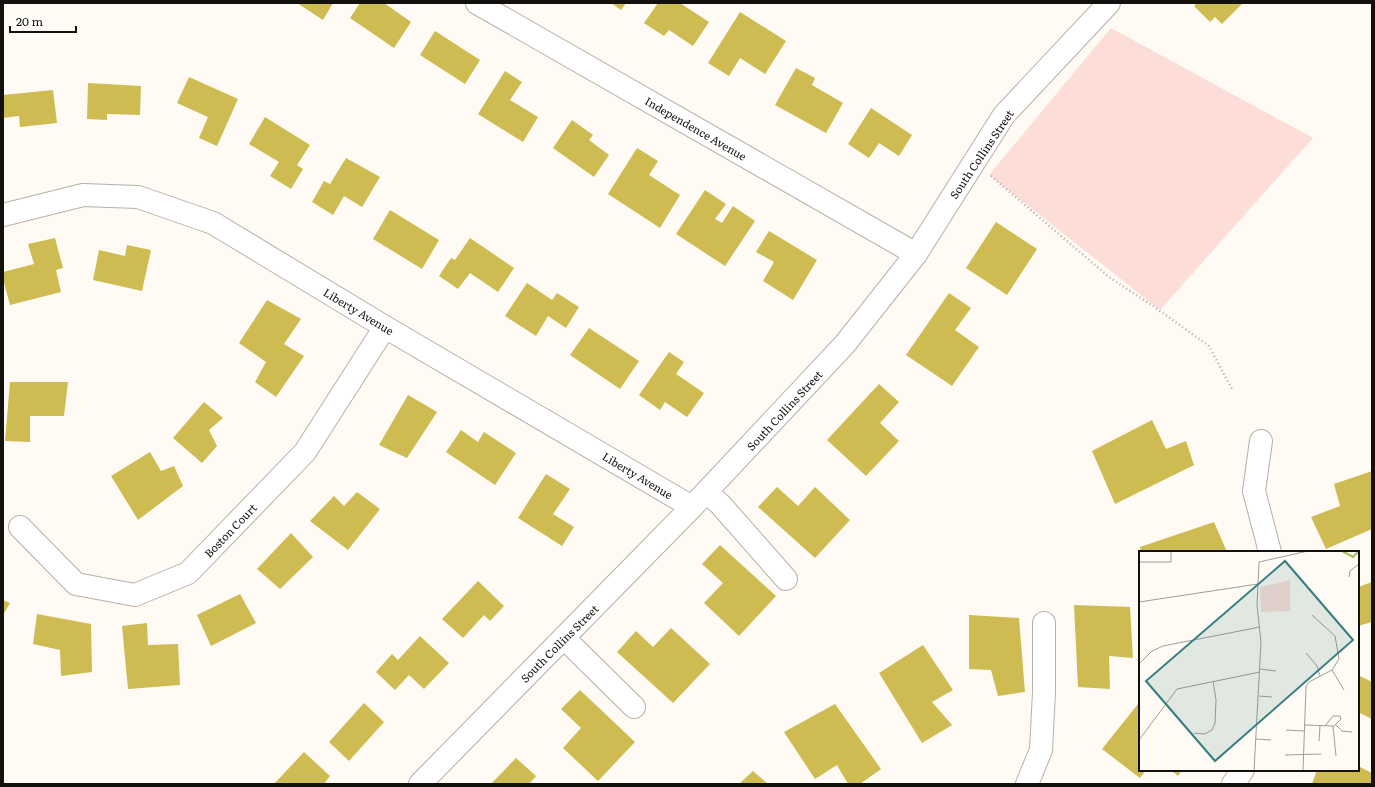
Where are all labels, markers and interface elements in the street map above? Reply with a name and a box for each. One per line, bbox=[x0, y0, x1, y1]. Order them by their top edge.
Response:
scale bar bbox=[10, 8, 76, 34]
text: 20 m bbox=[16, 12, 43, 30]
street label: Independence Avenue bbox=[642, 92, 750, 164]
street label: South Collins Street bbox=[945, 106, 1017, 202]
street label: Liberty Avenue bbox=[321, 284, 397, 338]
street label: South Collins Street bbox=[743, 366, 826, 454]
street label: Liberty Avenue bbox=[600, 448, 676, 502]
street label: Boston Court bbox=[200, 499, 260, 560]
inset map bbox=[1139, 551, 1359, 771]
street label: South Collins Street bbox=[516, 600, 602, 686]

